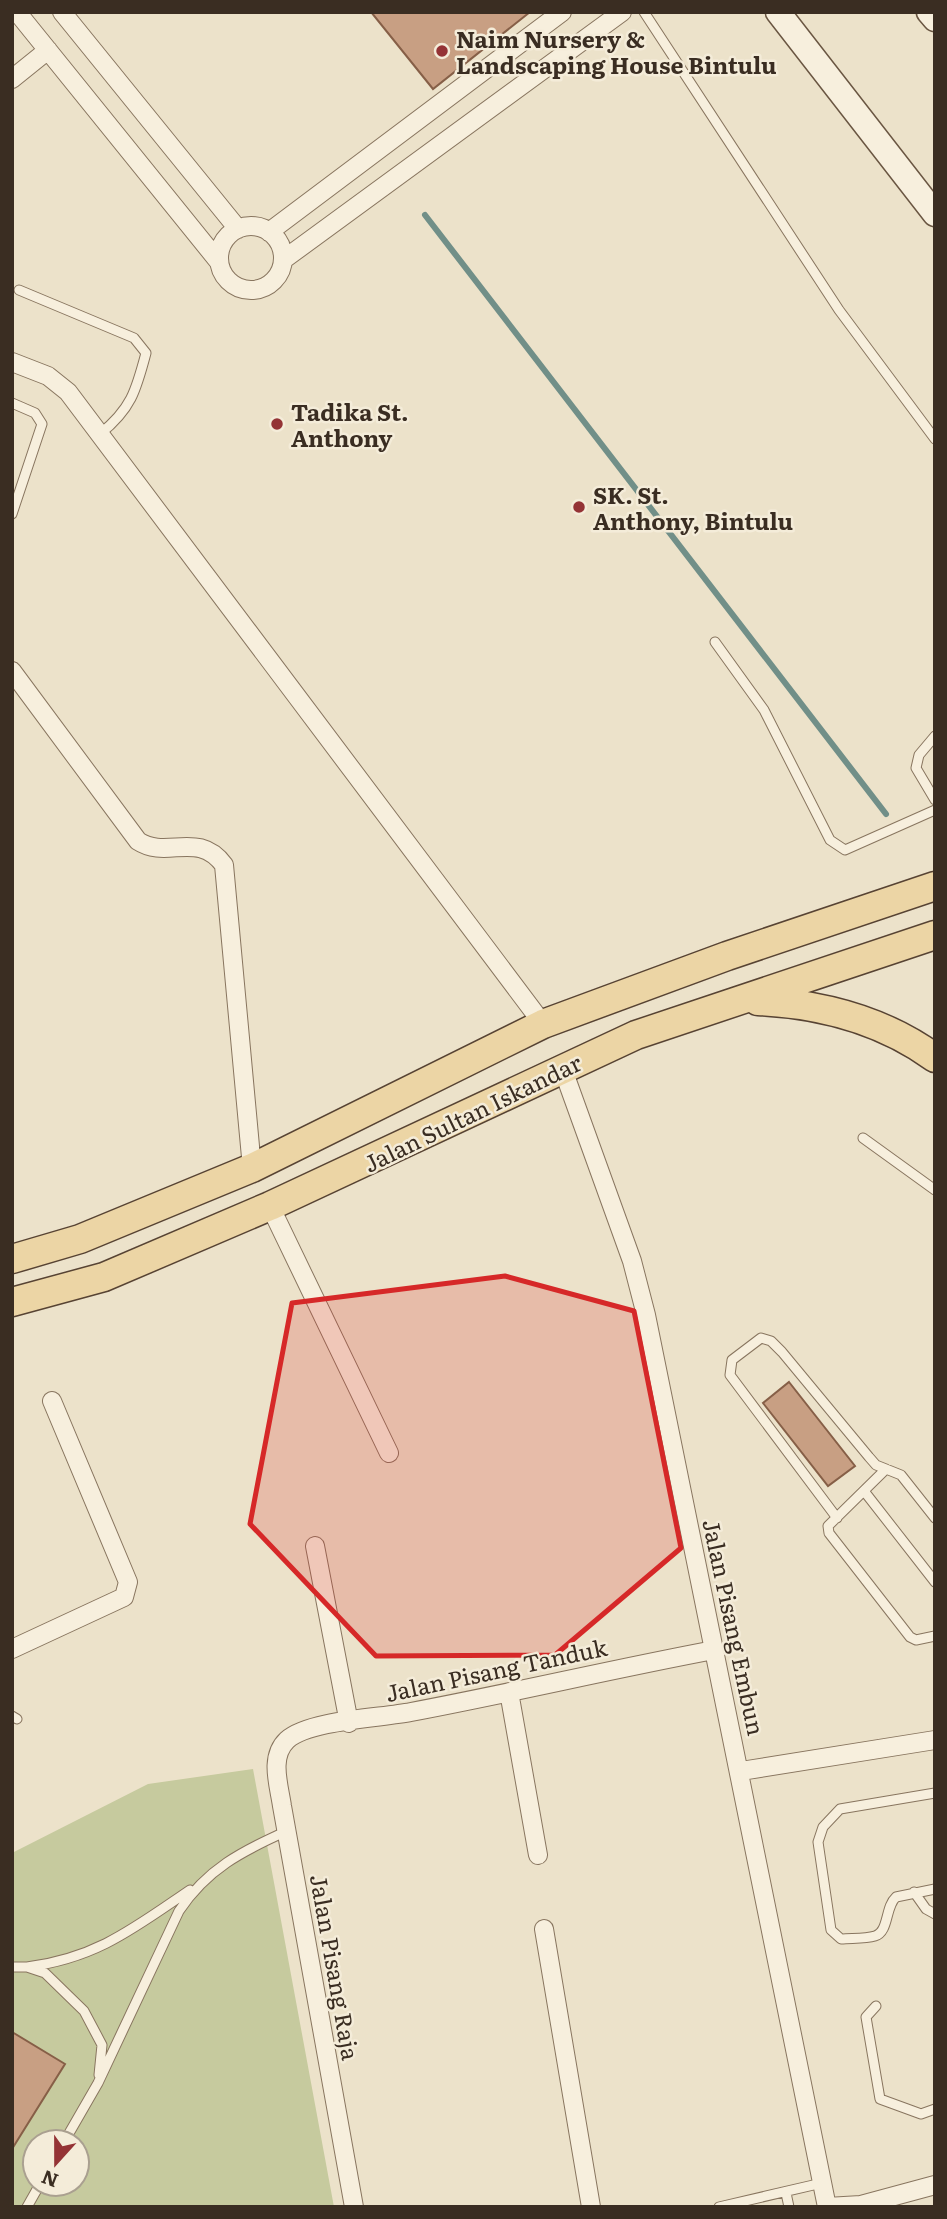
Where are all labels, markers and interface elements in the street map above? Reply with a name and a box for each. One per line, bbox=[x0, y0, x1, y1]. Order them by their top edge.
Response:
place label: Naim Nursery & Landscaping House Bintulu bbox=[456, 21, 777, 81]
marker: Naim Nursery & Landscaping House Bintulu bbox=[434, 43, 450, 59]
place label: Tadika St. Anthony bbox=[291, 394, 409, 454]
marker: Tadika St. Anthony bbox=[269, 416, 285, 432]
place label: SK. St. Anthony, Bintulu bbox=[593, 477, 793, 537]
marker: SK. St. Anthony, Bintulu bbox=[571, 499, 587, 515]
street label: Jalan Sultan Iskandar bbox=[357, 1044, 587, 1180]
street label: Jalan Pisang Embun bbox=[695, 1516, 775, 1738]
street label: Jalan Pisang Tanduk bbox=[382, 1629, 611, 1709]
street label: Jalan Pisang Raja bbox=[303, 1871, 369, 2063]
north arrow bbox=[21, 2128, 91, 2198]
text: N bbox=[37, 2164, 62, 2196]

